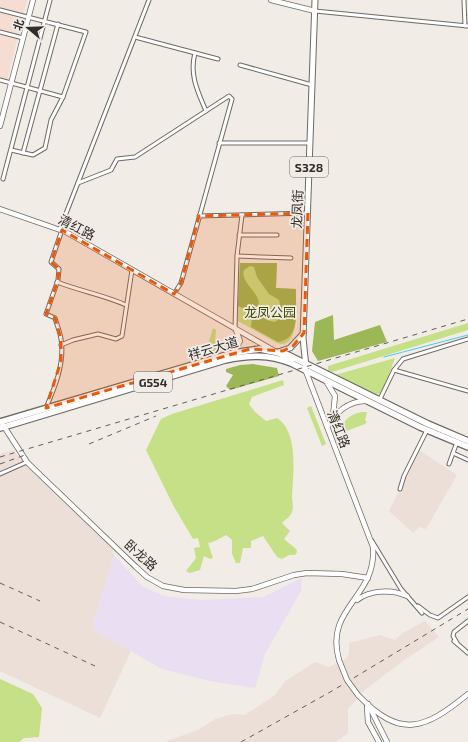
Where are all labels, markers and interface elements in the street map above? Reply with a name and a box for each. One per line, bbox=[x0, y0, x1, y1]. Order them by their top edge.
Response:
north arrow bbox=[8, 8, 48, 48]
text: 北 bbox=[10, 17, 26, 32]
road number: S328 bbox=[290, 157, 328, 177]
street label: 龙凤街 bbox=[288, 189, 306, 229]
street label: 清红路 bbox=[56, 211, 98, 243]
park label: 龙凤公园 bbox=[244, 304, 296, 320]
street label: 祥云大道 bbox=[186, 333, 240, 363]
road number: G554 bbox=[134, 372, 172, 392]
street label: 清红路 bbox=[324, 408, 354, 450]
street label: 卧龙路 bbox=[121, 536, 161, 574]

